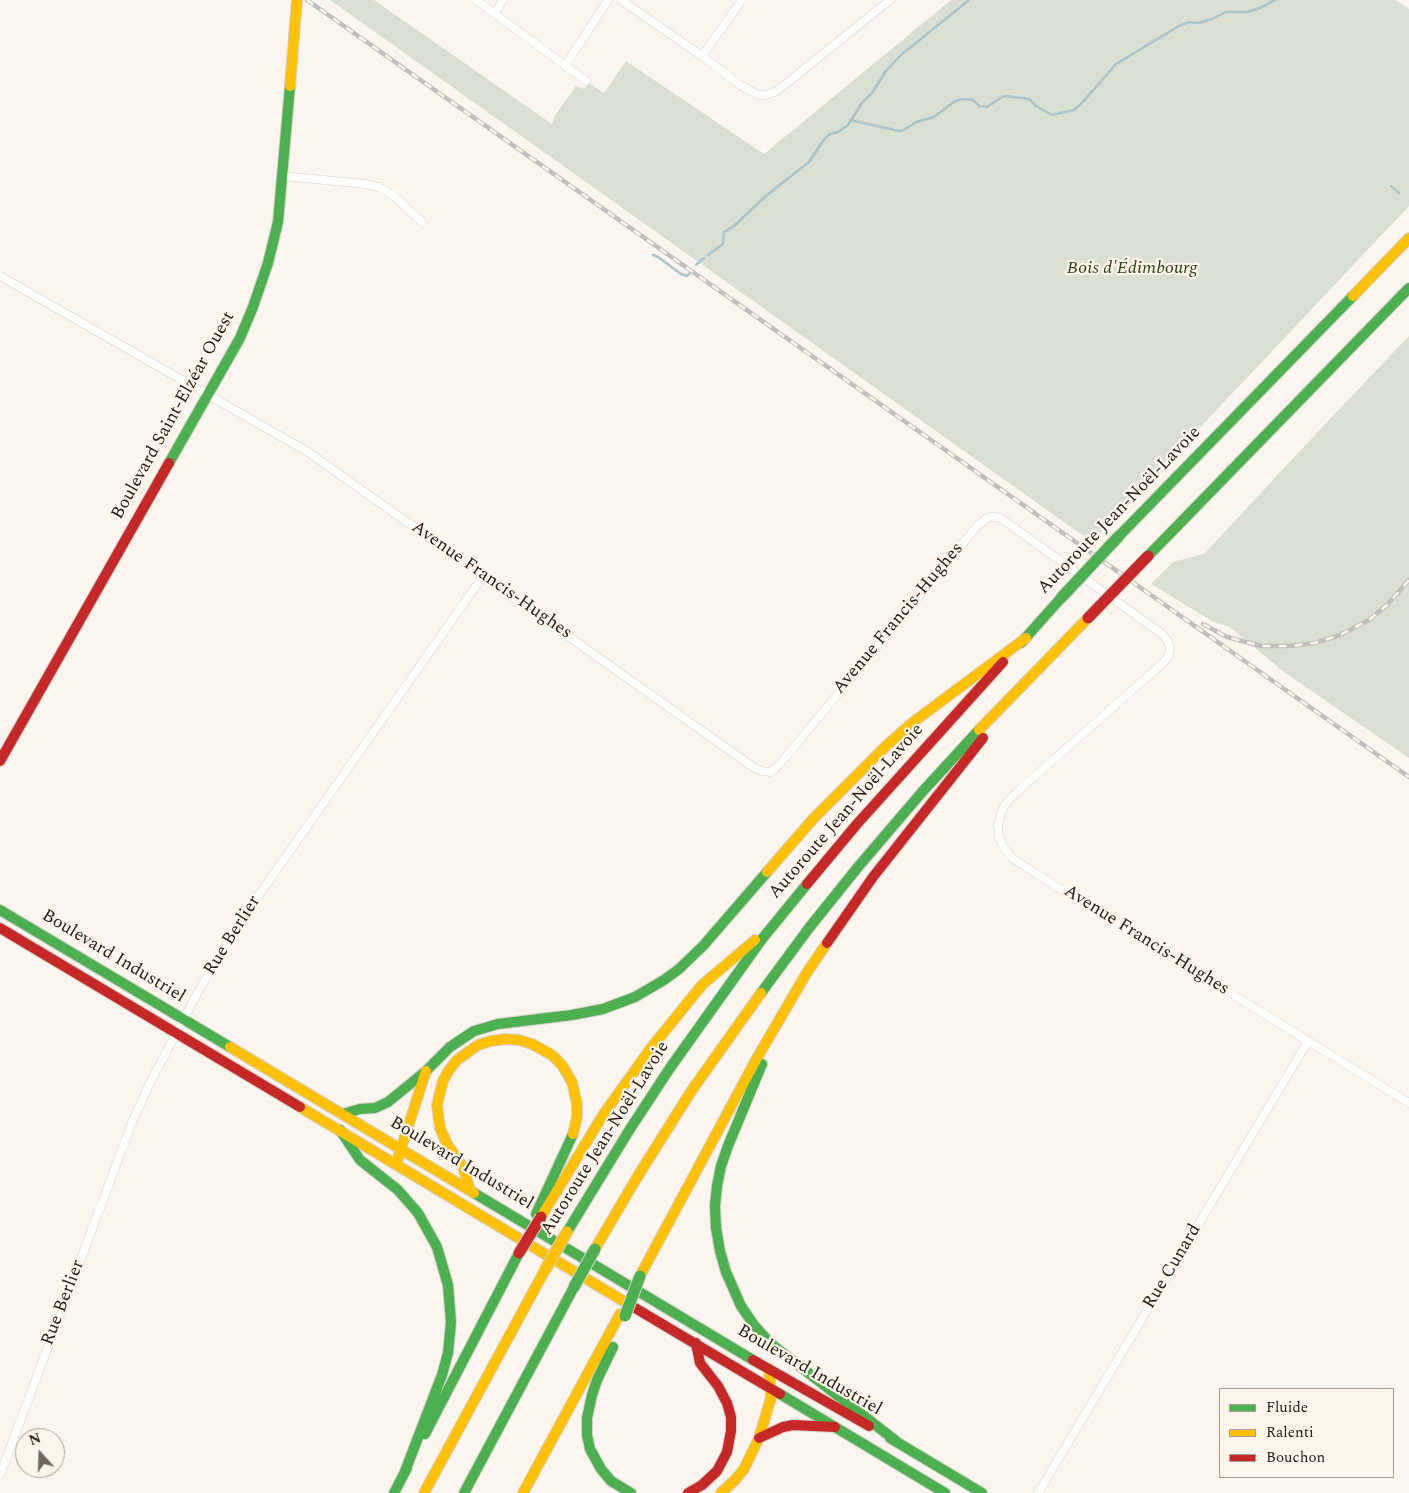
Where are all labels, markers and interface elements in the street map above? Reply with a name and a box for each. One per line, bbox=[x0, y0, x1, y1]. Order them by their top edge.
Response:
park label: Bois d'Édimbourg bbox=[1067, 258, 1197, 280]
street label: Boulevard Saint-Elzéar Ouest bbox=[108, 308, 240, 524]
street label: Autoroute Jean-Noël-Lavoie bbox=[1034, 423, 1206, 599]
street label: Avenue Francis-Hughes bbox=[407, 517, 575, 645]
street label: Avenue Francis-Hughes bbox=[829, 539, 969, 699]
street label: Autoroute Jean-Noël-Lavoie bbox=[765, 720, 929, 904]
street label: Avenue Francis-Hughes bbox=[1059, 881, 1233, 1001]
street label: Rue Berlier bbox=[200, 892, 266, 980]
street label: Boulevard Industriel bbox=[37, 906, 189, 1008]
street label: Autoroute Jean-Noël-Lavoie bbox=[537, 1038, 675, 1240]
street label: Boulevard Industriel bbox=[385, 1113, 537, 1215]
street label: Rue Cunard bbox=[1139, 1221, 1207, 1313]
street label: Rue Berlier bbox=[38, 1257, 90, 1349]
street label: Boulevard Industriel bbox=[733, 1321, 885, 1421]
legend bbox=[1219, 1388, 1394, 1478]
text: Fluide bbox=[1266, 1396, 1308, 1419]
text: Ralenti bbox=[1266, 1421, 1314, 1444]
north arrow bbox=[15, 1428, 65, 1478]
text: N bbox=[26, 1428, 44, 1451]
text: Bouchon bbox=[1266, 1446, 1325, 1469]

